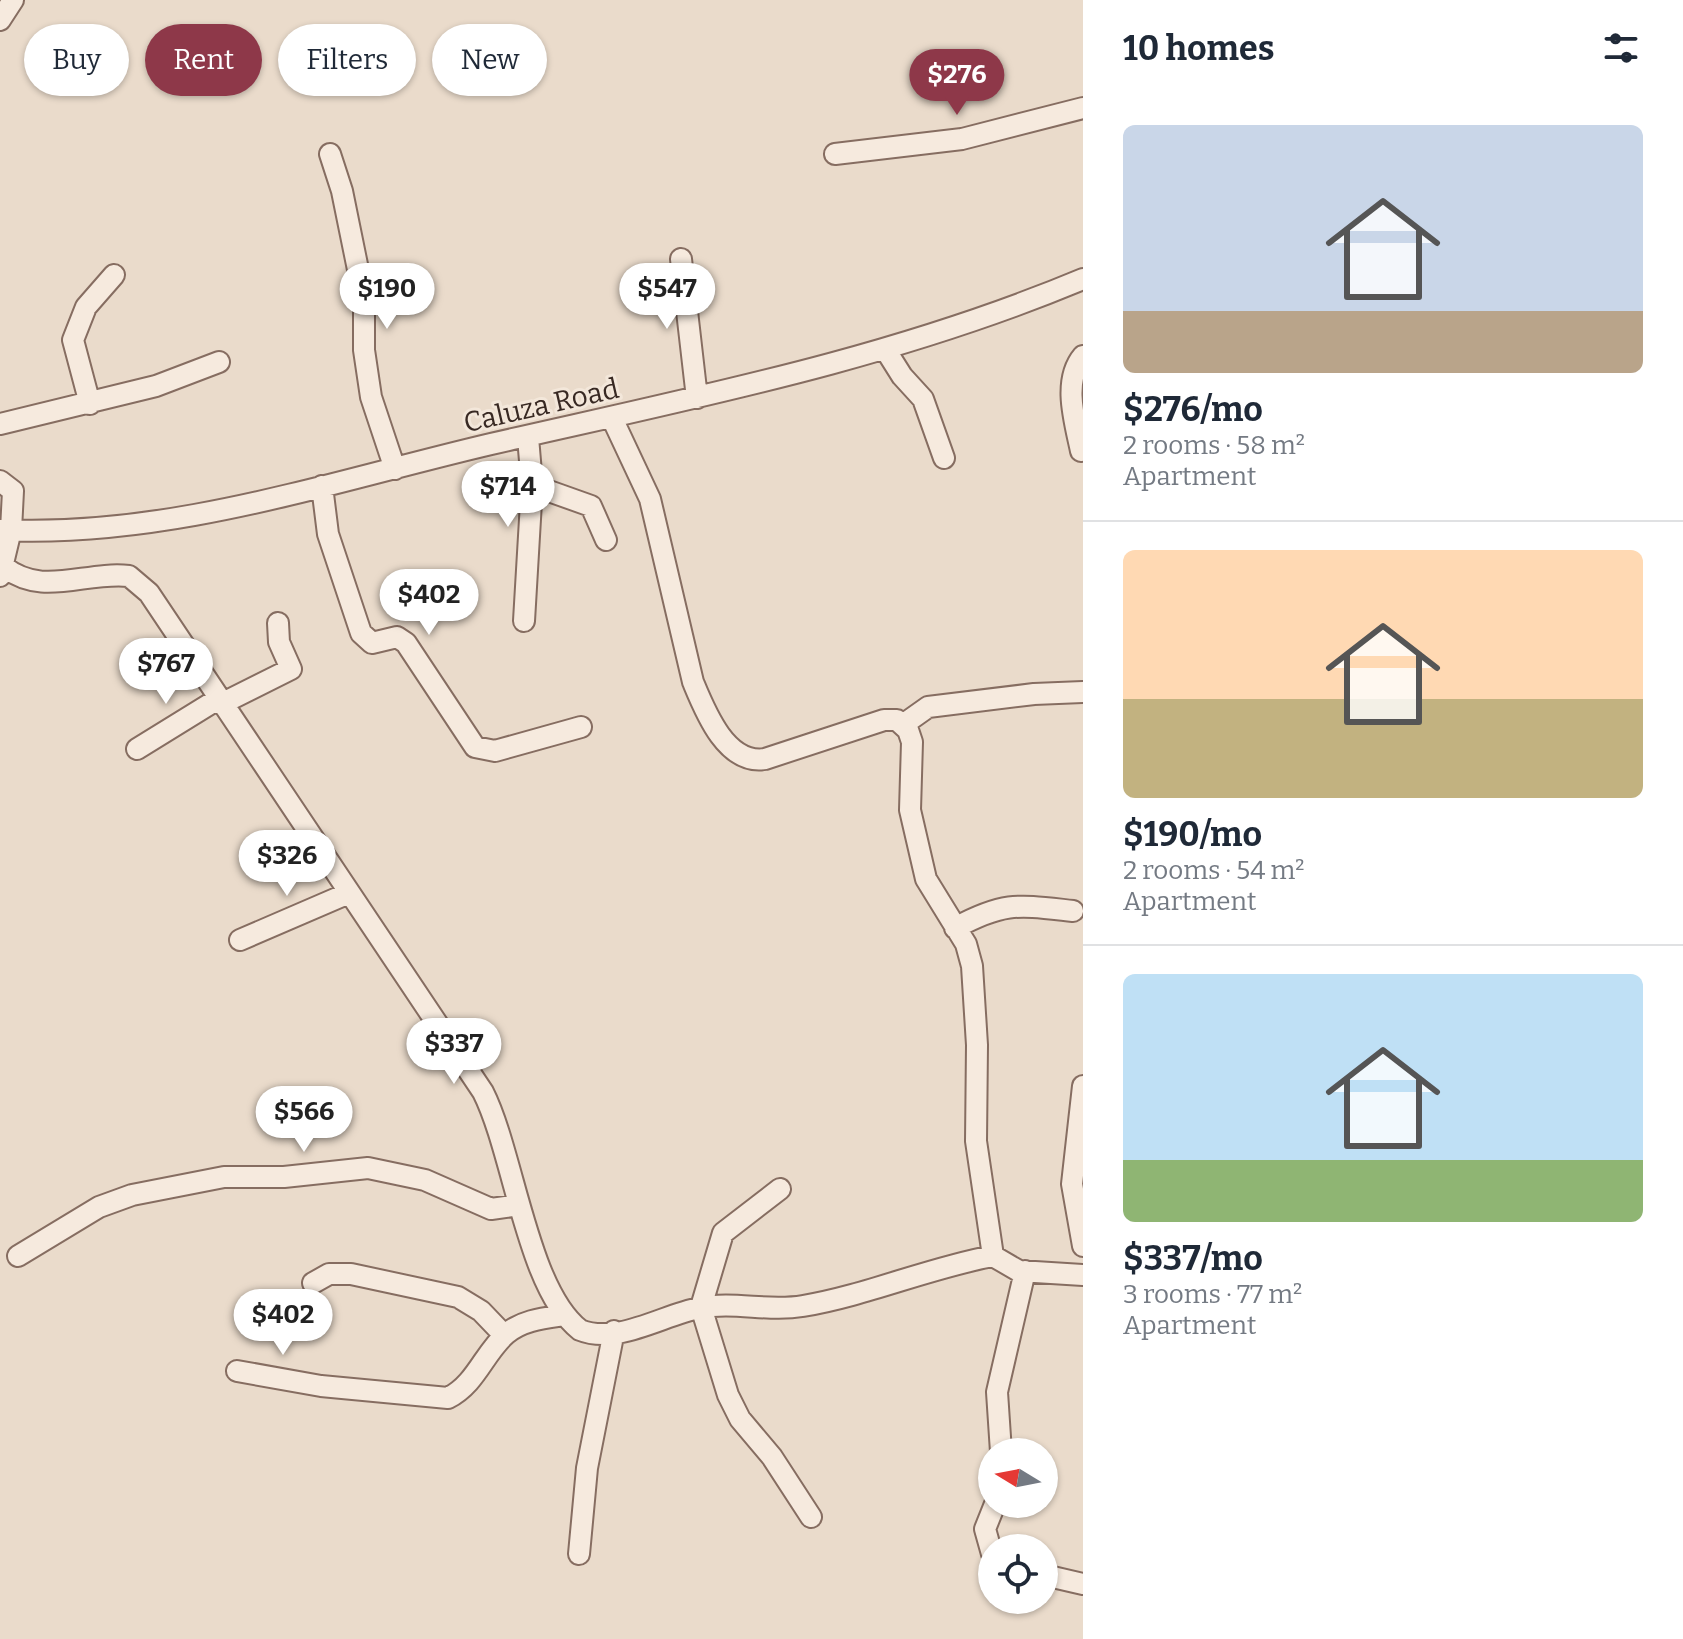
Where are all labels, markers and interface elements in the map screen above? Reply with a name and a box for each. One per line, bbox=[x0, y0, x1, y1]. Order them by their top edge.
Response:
chip: Buy bbox=[24, 24, 129, 96]
chip: Rent bbox=[145, 24, 262, 96]
chip: Filters bbox=[278, 24, 416, 96]
chip: New bbox=[432, 24, 547, 96]
icon: filters bbox=[1599, 26, 1643, 70]
text: 10 homes bbox=[1123, 28, 1274, 69]
pin: $276 bbox=[910, 49, 1004, 117]
text: $276 bbox=[927, 59, 987, 90]
icon: home bbox=[1311, 177, 1455, 321]
pin: $190 bbox=[340, 263, 434, 331]
pin: $547 bbox=[620, 263, 714, 331]
text: $190 bbox=[358, 273, 416, 304]
text: $547 bbox=[637, 273, 697, 304]
street label: Caluza Road bbox=[460, 372, 622, 439]
text: $276/mo bbox=[1123, 389, 1263, 430]
text: 2 rooms · 58 m² bbox=[1123, 430, 1305, 461]
pin: $714 bbox=[461, 461, 555, 529]
text: Apartment bbox=[1123, 461, 1256, 492]
text: $714 bbox=[480, 471, 536, 502]
pin: $402 bbox=[382, 569, 476, 637]
text: $402 bbox=[398, 579, 460, 610]
icon: home bbox=[1311, 602, 1455, 746]
pin: $767 bbox=[119, 638, 213, 706]
text: $767 bbox=[137, 648, 195, 679]
text: $190/mo bbox=[1123, 814, 1262, 855]
pin: $326 bbox=[240, 830, 334, 898]
text: $326 bbox=[257, 840, 317, 871]
text: 2 rooms · 54 m² bbox=[1123, 855, 1305, 886]
text: Apartment bbox=[1123, 886, 1256, 917]
pin: $337 bbox=[407, 1018, 501, 1086]
icon: home bbox=[1311, 1026, 1455, 1170]
text: $337 bbox=[424, 1028, 484, 1059]
pin: $566 bbox=[257, 1086, 351, 1154]
text: $566 bbox=[274, 1096, 334, 1127]
text: $337/mo bbox=[1123, 1238, 1263, 1279]
text: 3 rooms · 77 m² bbox=[1123, 1279, 1302, 1310]
pin: $402 bbox=[236, 1289, 330, 1357]
text: $402 bbox=[252, 1299, 314, 1330]
text: Apartment bbox=[1123, 1310, 1256, 1341]
north arrow bbox=[978, 1438, 1058, 1518]
map controls bbox=[978, 1438, 1058, 1614]
button: locate bbox=[978, 1534, 1058, 1614]

